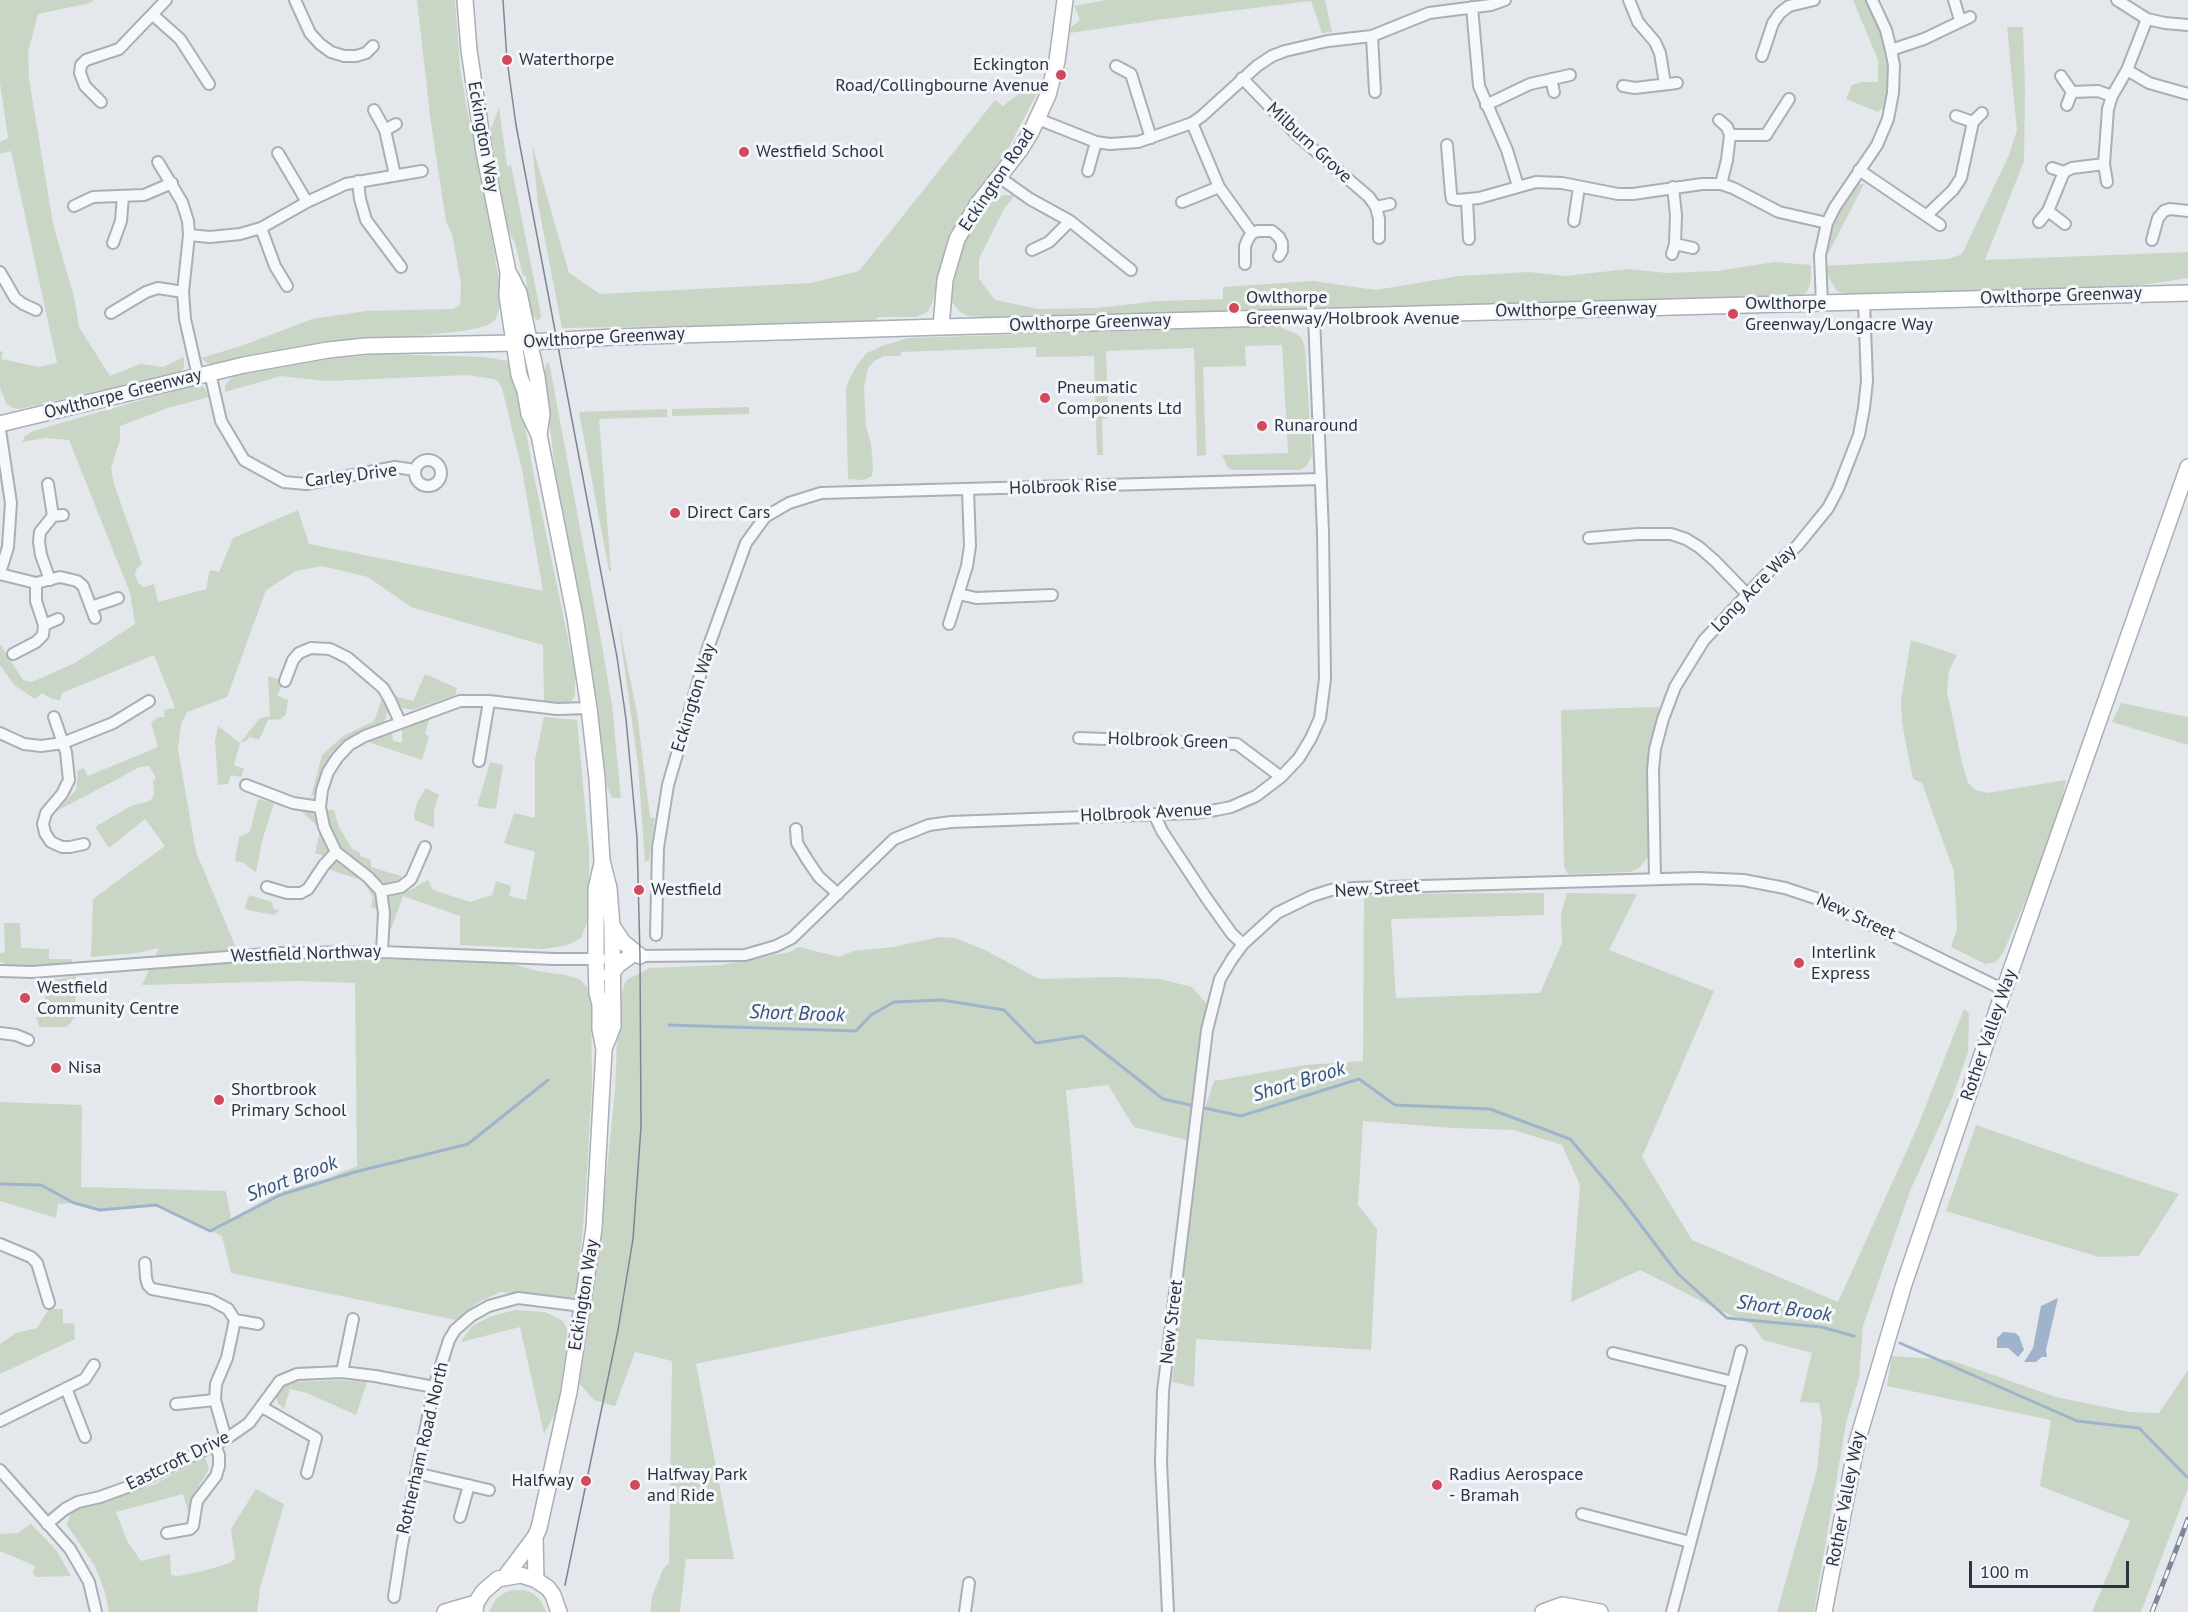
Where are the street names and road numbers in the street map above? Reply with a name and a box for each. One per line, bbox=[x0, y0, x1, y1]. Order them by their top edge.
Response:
street label: Eckington Way bbox=[463, 80, 503, 194]
street label: Milburn Grove bbox=[1262, 98, 1356, 188]
street label: Eckington Road bbox=[955, 125, 1039, 235]
street label: Owlthorpe Greenway bbox=[1980, 282, 2142, 310]
street label: Owlthorpe Greenway bbox=[1495, 298, 1657, 322]
street label: Owlthorpe Greenway bbox=[1009, 309, 1171, 337]
street label: Owlthorpe Greenway bbox=[523, 323, 685, 353]
street label: Owlthorpe Greenway bbox=[42, 364, 204, 424]
street label: Carley Drive bbox=[304, 460, 398, 492]
street label: Holbrook Rise bbox=[1009, 474, 1117, 500]
street label: Long Acre Way bbox=[1707, 541, 1801, 637]
street label: Eckington Way bbox=[667, 641, 721, 755]
street label: Holbrook Green bbox=[1107, 728, 1229, 754]
street label: Holbrook Avenue bbox=[1080, 799, 1212, 827]
street label: New Street bbox=[1334, 875, 1420, 903]
street label: New Street bbox=[1813, 889, 1899, 945]
street label: Westfield Northway bbox=[230, 941, 382, 967]
street label: Rother Valley Way bbox=[1956, 966, 2022, 1104]
street label: Eckington Way bbox=[565, 1238, 603, 1352]
street label: New Street bbox=[1156, 1278, 1188, 1366]
street label: Rotherham Road North bbox=[393, 1360, 453, 1536]
street label: Eastcroft Drive bbox=[123, 1427, 233, 1495]
street label: Rother Valley Way bbox=[1822, 1429, 1870, 1569]

